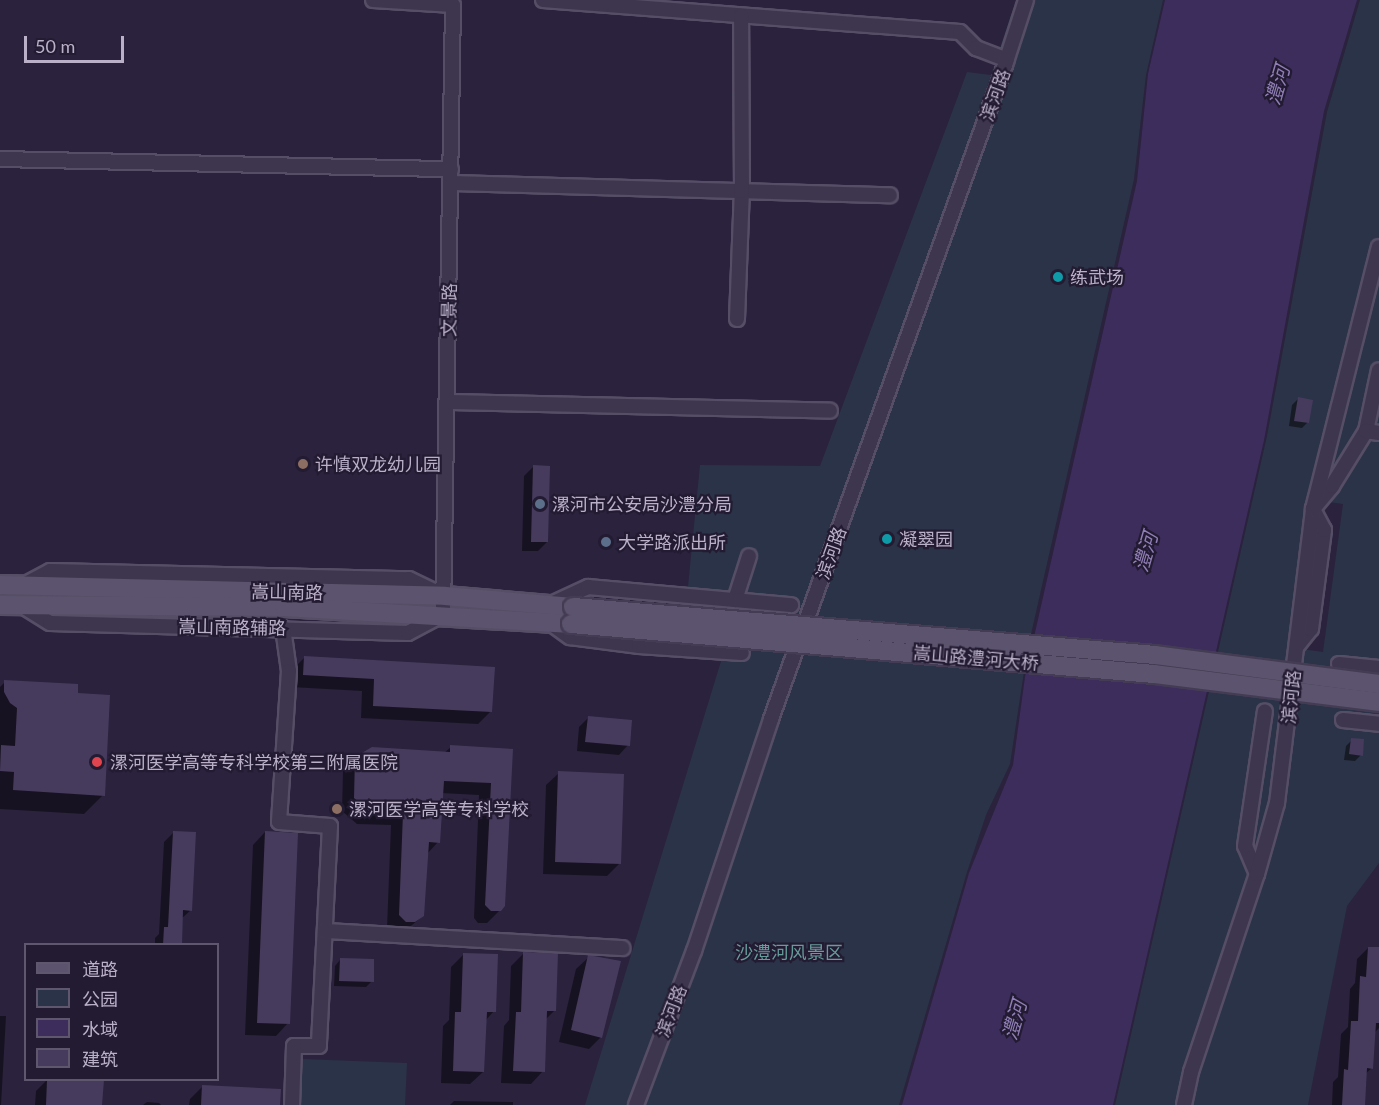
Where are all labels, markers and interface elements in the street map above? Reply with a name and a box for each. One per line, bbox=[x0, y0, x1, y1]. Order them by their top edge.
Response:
scale bar bbox=[27, 24, 128, 62]
text: 50 m bbox=[35, 35, 75, 57]
water label: 澧河 bbox=[1260, 62, 1294, 108]
street label: 滨河路 bbox=[976, 66, 1014, 124]
place label: 练武场 bbox=[1070, 266, 1124, 288]
marker: 练武场 bbox=[1051, 270, 1065, 284]
street label: 文景路 bbox=[438, 283, 460, 337]
place label: 许慎双龙幼儿园 bbox=[315, 453, 441, 475]
marker: 许慎双龙幼儿园 bbox=[296, 457, 310, 471]
place label: 漯河市公安局沙澧分局 bbox=[552, 493, 732, 515]
marker: 漯河市公安局沙澧分局 bbox=[533, 497, 547, 511]
street label: 滨河路 bbox=[812, 524, 850, 582]
place label: 凝翠园 bbox=[899, 528, 953, 550]
water label: 澧河 bbox=[1128, 529, 1162, 575]
place label: 大学路派出所 bbox=[618, 531, 726, 553]
marker: 凝翠园 bbox=[880, 532, 894, 546]
marker: 大学路派出所 bbox=[599, 535, 613, 549]
street label: 嵩山南路 bbox=[251, 581, 323, 603]
street label: 嵩山南路辅路 bbox=[178, 615, 286, 639]
street label: 嵩山路澧河大桥 bbox=[912, 642, 1040, 674]
street label: 滨河路 bbox=[1277, 669, 1305, 725]
place label: 漯河医学高等专科学校第三附属医院 bbox=[110, 751, 398, 773]
marker: 漯河医学高等专科学校第三附属医院 bbox=[88, 753, 106, 771]
place label: 漯河医学高等专科学校 bbox=[349, 798, 529, 820]
marker: 漯河医学高等专科学校 bbox=[330, 802, 344, 816]
park label: 沙澧河风景区 bbox=[735, 941, 843, 963]
legend bbox=[24, 943, 219, 1081]
text: 道路 bbox=[82, 958, 118, 980]
street label: 滨河路 bbox=[651, 982, 691, 1040]
text: 公园 bbox=[82, 988, 118, 1010]
water label: 澧河 bbox=[997, 997, 1031, 1043]
text: 水域 bbox=[82, 1018, 118, 1040]
text: 建筑 bbox=[82, 1048, 118, 1070]

